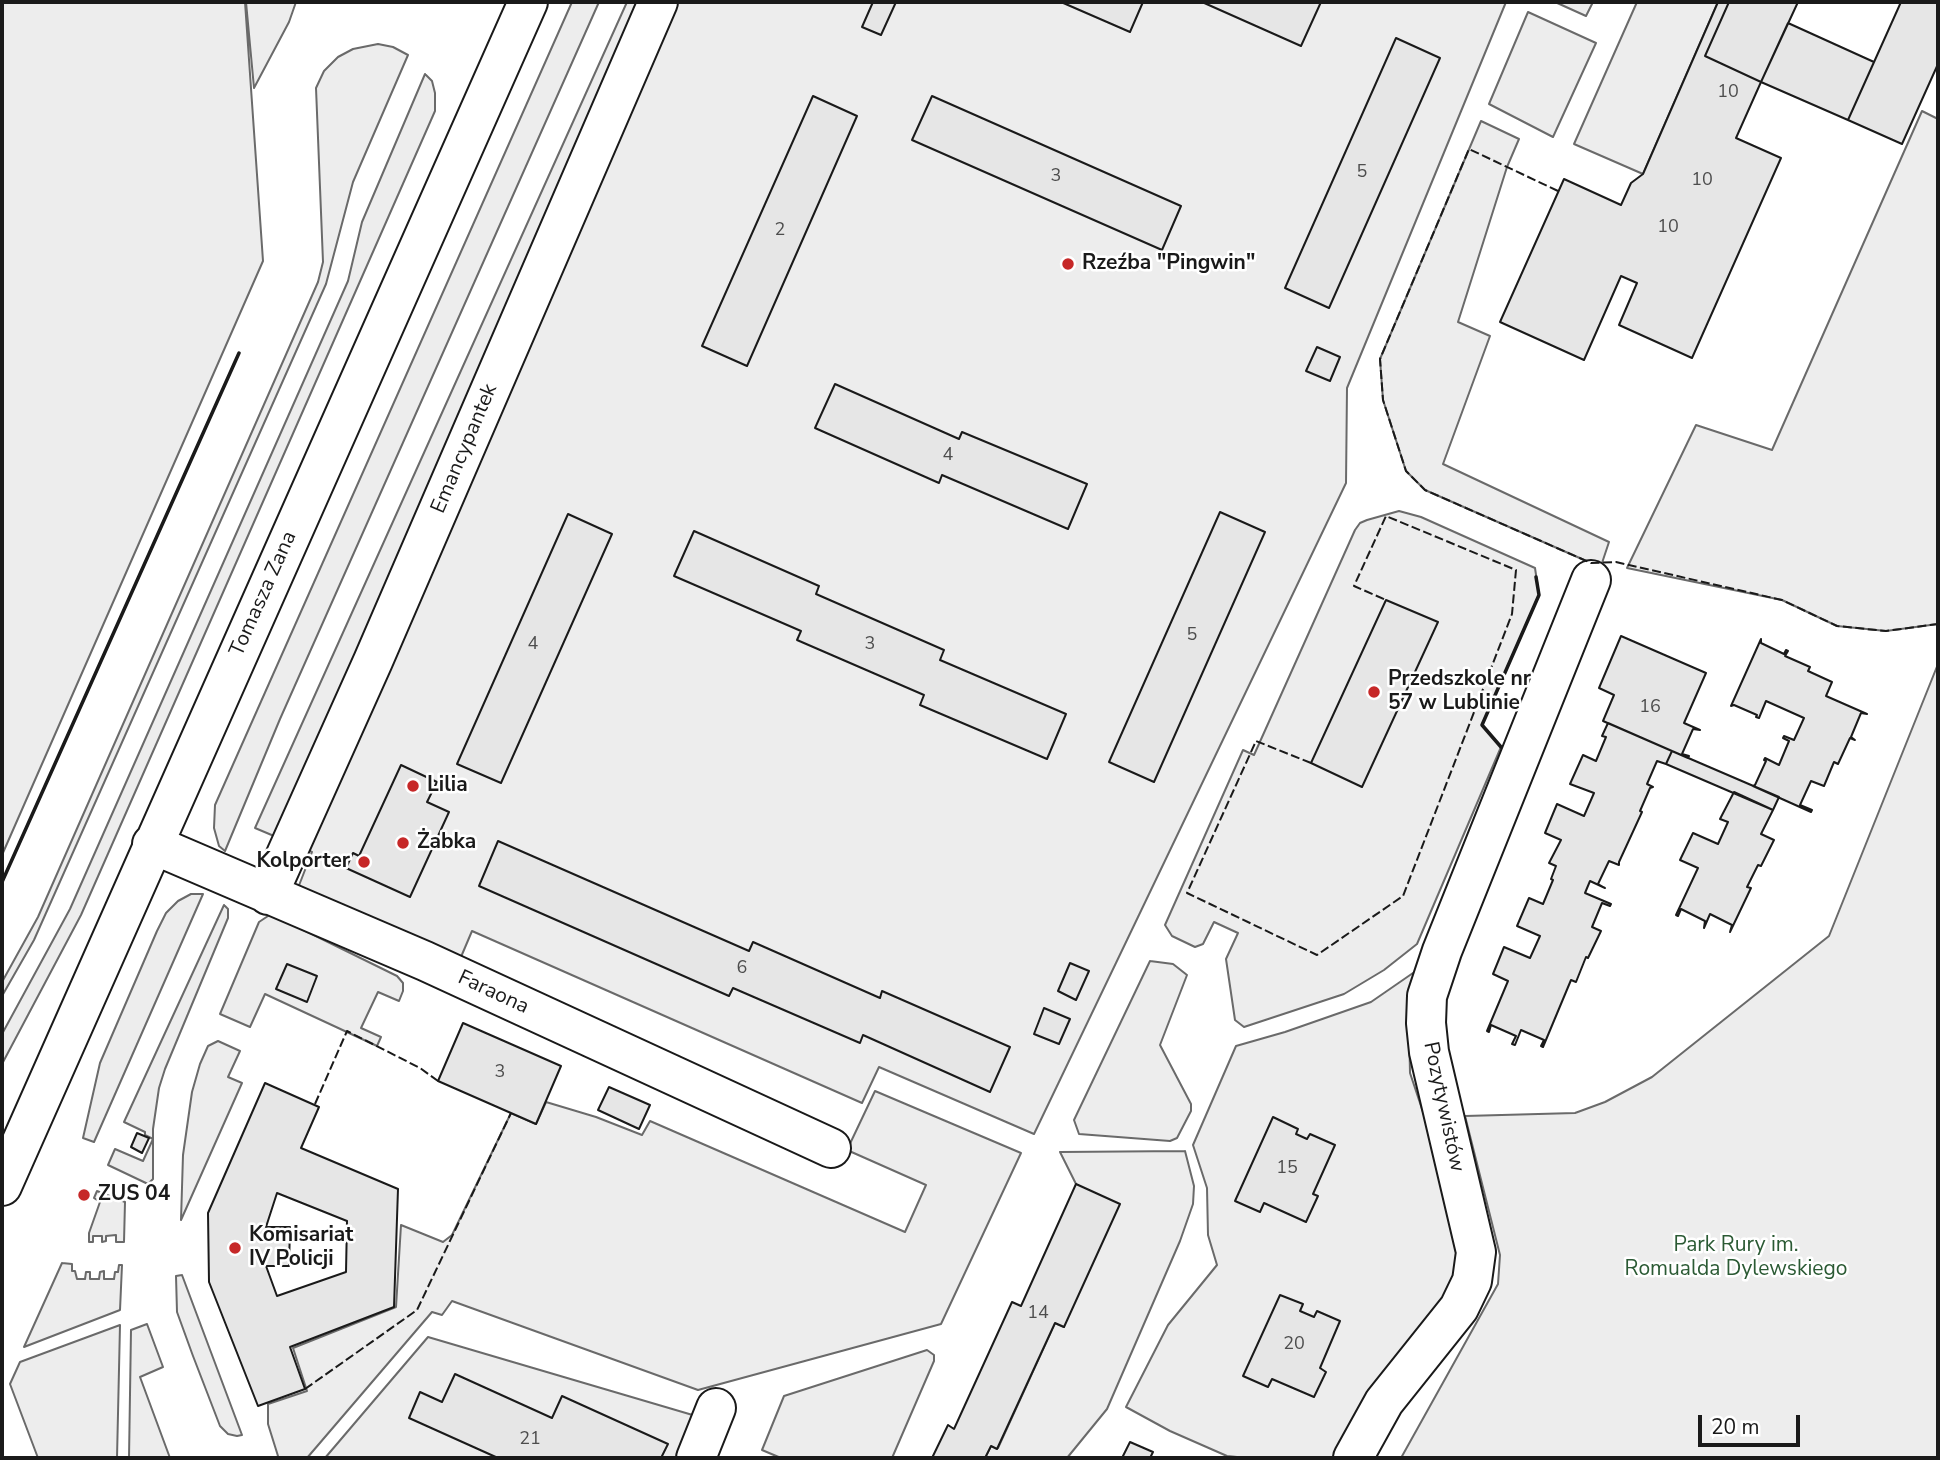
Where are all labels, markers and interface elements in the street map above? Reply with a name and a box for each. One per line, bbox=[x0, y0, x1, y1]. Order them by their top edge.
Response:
house number: 10 bbox=[1717, 82, 1739, 104]
house number: 5 bbox=[1357, 162, 1367, 184]
house number: 3 bbox=[1051, 166, 1061, 188]
house number: 10 bbox=[1691, 170, 1713, 192]
house number: 10 bbox=[1657, 217, 1679, 239]
house number: 2 bbox=[775, 220, 785, 242]
place label: Rzeźba "Pingwin" bbox=[1082, 251, 1255, 277]
marker: Rzeźba "Pingwin" bbox=[1060, 256, 1076, 272]
street label: Emancypantek bbox=[426, 381, 504, 517]
house number: 4 bbox=[943, 445, 953, 467]
street label: Tomasza Zana bbox=[225, 528, 303, 660]
house number: 5 bbox=[1187, 625, 1197, 647]
house number: 4 bbox=[528, 634, 538, 656]
house number: 3 bbox=[865, 634, 875, 656]
place label: Przedszkole nr 57 w Lublinie bbox=[1388, 667, 1531, 717]
marker: Przedszkole nr 57 w Lublinie bbox=[1366, 684, 1382, 700]
house number: 16 bbox=[1639, 697, 1661, 719]
place label: Lilia bbox=[427, 773, 468, 799]
marker: Lilia bbox=[405, 778, 421, 794]
place label: Żabka bbox=[417, 830, 476, 856]
marker: Żabka bbox=[395, 835, 411, 851]
place label: Kolporter bbox=[256, 849, 350, 875]
marker: Kolporter bbox=[356, 854, 372, 870]
house number: 6 bbox=[737, 958, 747, 980]
street label: Faraona bbox=[453, 966, 533, 1020]
street label: Pozytywistów bbox=[1417, 1040, 1469, 1174]
house number: 3 bbox=[495, 1062, 505, 1084]
house number: 15 bbox=[1276, 1158, 1298, 1180]
place label: ZUS 04 bbox=[98, 1182, 170, 1208]
marker: ZUS 04 bbox=[76, 1187, 92, 1203]
place label: Komisariat IV Policji bbox=[249, 1223, 353, 1273]
park label: Park Rury im. Romualda Dylewskiego bbox=[1625, 1233, 1847, 1283]
marker: Komisariat IV Policji bbox=[227, 1240, 243, 1256]
house number: 14 bbox=[1027, 1303, 1049, 1325]
house number: 20 bbox=[1283, 1334, 1305, 1356]
scale bar bbox=[1702, 1400, 1804, 1444]
text: 20 m bbox=[1711, 1413, 1760, 1441]
house number: 21 bbox=[519, 1429, 541, 1451]

